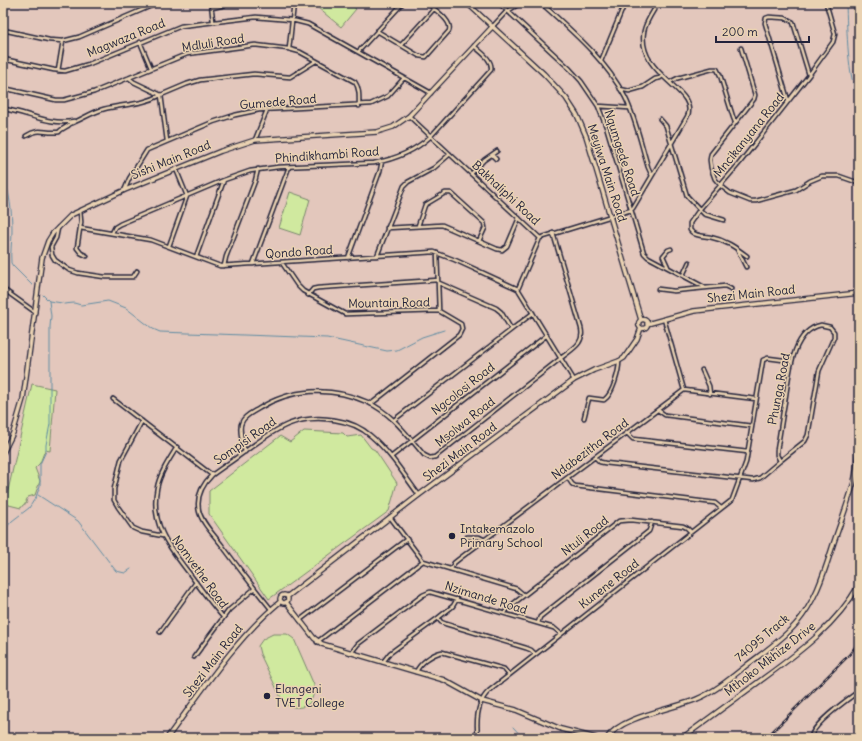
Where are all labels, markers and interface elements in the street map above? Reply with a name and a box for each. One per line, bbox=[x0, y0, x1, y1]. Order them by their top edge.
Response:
street label: Magwaza Road bbox=[85, 15, 167, 60]
scale bar bbox=[716, 18, 809, 44]
text: 200 m bbox=[722, 24, 758, 39]
street label: Mdluli Road bbox=[181, 30, 245, 55]
street label: Mncikanyana Road bbox=[710, 90, 787, 180]
street label: Gumede Road bbox=[239, 91, 317, 112]
street label: Nqumgede Road bbox=[601, 108, 644, 198]
street label: Meyiwa Main Road bbox=[585, 122, 630, 224]
street label: Sishi Main Road bbox=[129, 137, 213, 182]
street label: Phindikhambi Road bbox=[274, 143, 379, 166]
street label: Bakhaliphi Road bbox=[469, 157, 543, 228]
street label: Qondo Road bbox=[265, 242, 333, 261]
street label: Shezi Main Road bbox=[706, 281, 796, 306]
street label: Mountain Road bbox=[348, 294, 430, 311]
street label: Phunga Road bbox=[764, 352, 793, 426]
street label: Ngcolosi Road bbox=[428, 359, 497, 418]
street label: Msolwa Road bbox=[432, 394, 498, 450]
street label: Sompisi Road bbox=[211, 414, 279, 468]
street label: Ndabezitha Road bbox=[548, 415, 631, 482]
street label: Shezi Main Road bbox=[420, 419, 500, 484]
street label: Ntuli Road bbox=[558, 513, 611, 559]
place label: Intakemazolo Primary School bbox=[460, 521, 543, 550]
marker: Intakemazolo Primary School bbox=[447, 531, 457, 541]
street label: Nomvethe Road bbox=[169, 532, 232, 611]
street label: Kunene Road bbox=[576, 555, 642, 612]
street label: Nzimande Road bbox=[443, 578, 529, 617]
street label: 74095 Track bbox=[731, 611, 792, 665]
street label: Mthoko Mkhize Drive bbox=[721, 618, 818, 699]
street label: Shezi Main Road bbox=[179, 621, 246, 700]
place label: Elangeni TVET College bbox=[275, 681, 345, 710]
marker: Elangeni TVET College bbox=[262, 691, 272, 701]

